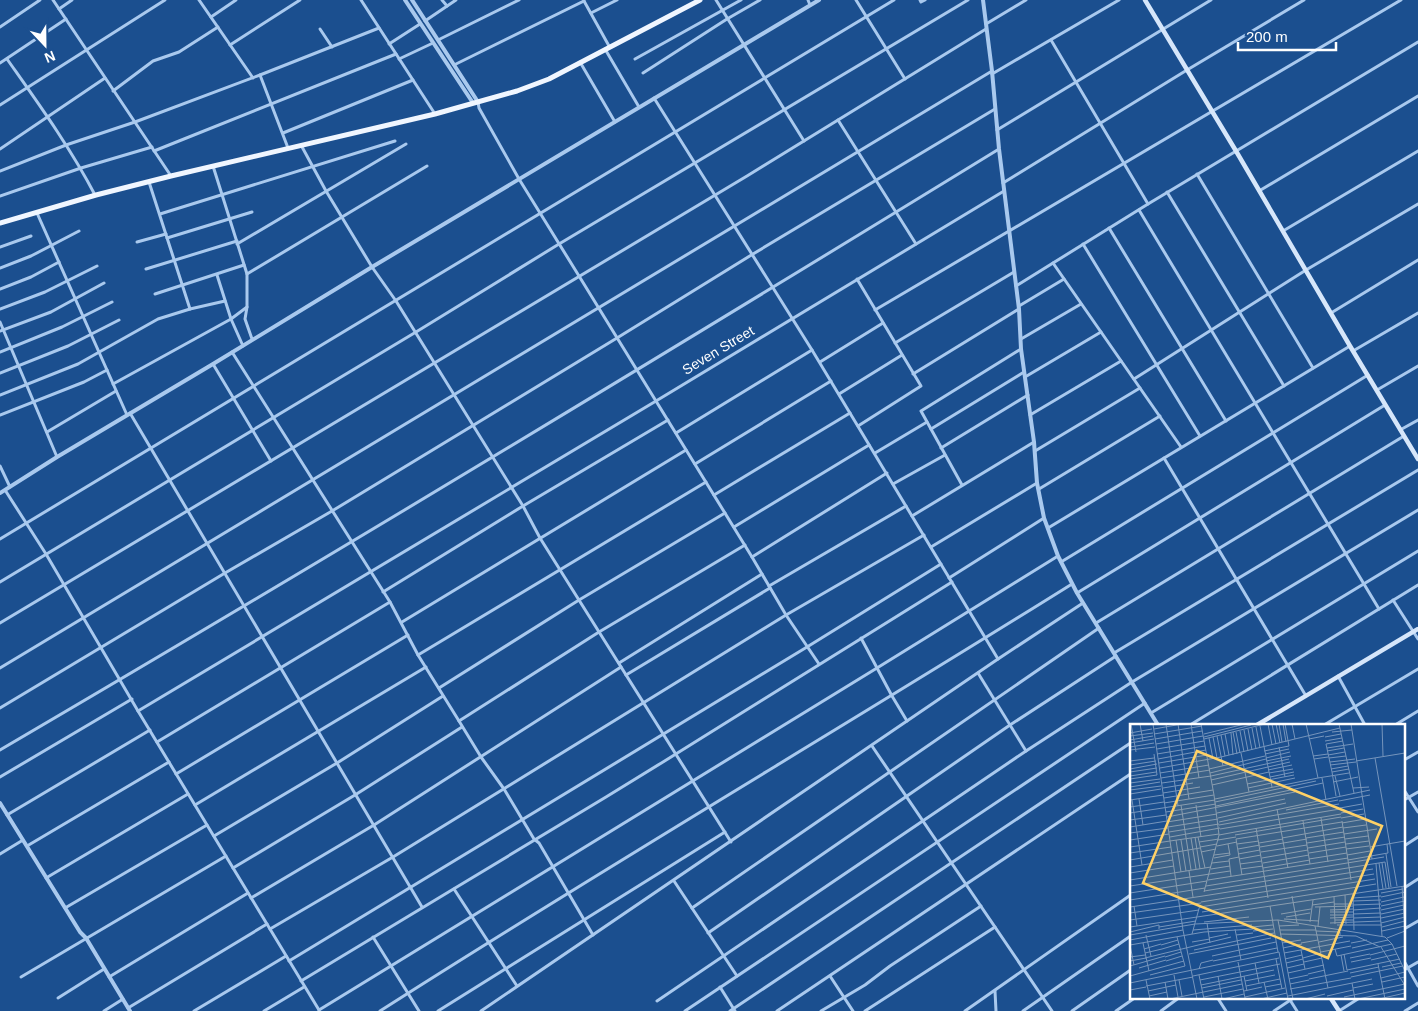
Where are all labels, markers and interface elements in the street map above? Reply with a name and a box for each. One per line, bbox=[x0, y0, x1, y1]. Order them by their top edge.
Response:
north arrow bbox=[20, 20, 70, 70]
scale bar bbox=[1238, 20, 1336, 52]
text: 200 m bbox=[1246, 28, 1288, 45]
text: N bbox=[42, 48, 58, 66]
street label: Seven Street bbox=[679, 322, 757, 378]
inset map bbox=[1130, 724, 1406, 998]

